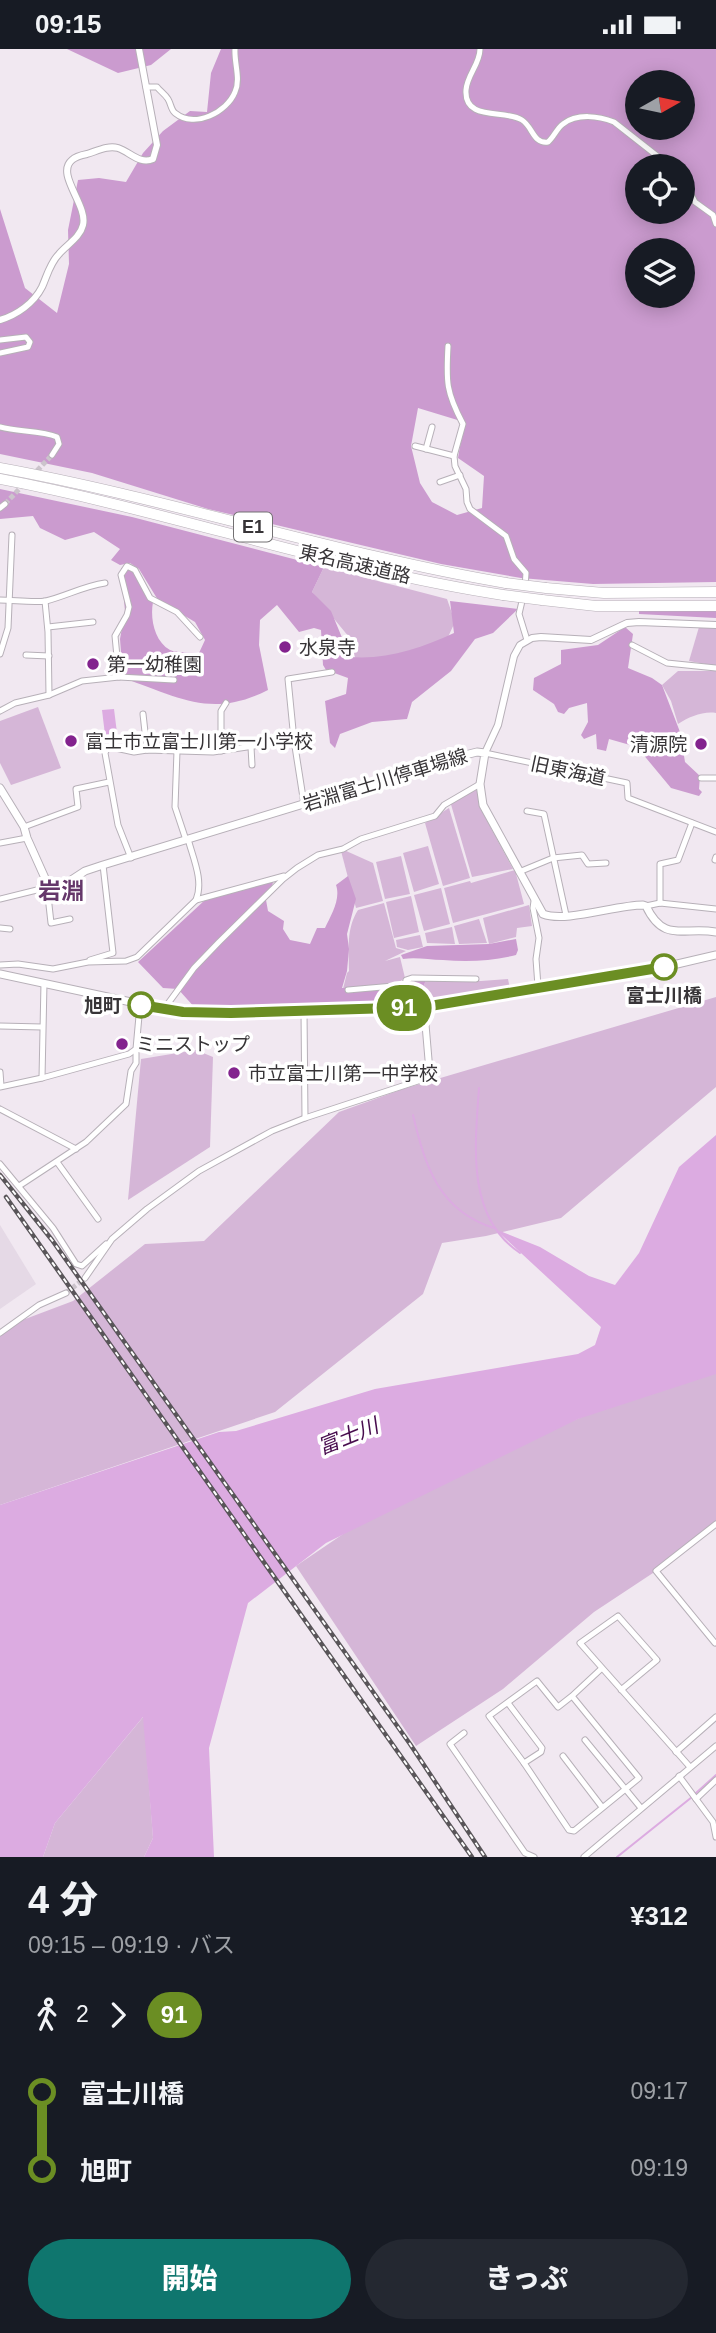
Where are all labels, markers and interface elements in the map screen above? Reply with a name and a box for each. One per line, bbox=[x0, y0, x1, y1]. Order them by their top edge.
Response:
text: 09:15 bbox=[35, 9, 102, 39]
north arrow bbox=[625, 70, 695, 140]
map controls bbox=[625, 70, 695, 308]
button: locate bbox=[625, 154, 695, 224]
button: layers bbox=[625, 238, 695, 308]
road number: E1 bbox=[234, 513, 272, 541]
street label: 東名高速道路 bbox=[297, 541, 413, 587]
place label: 水泉寺 bbox=[299, 637, 356, 658]
marker: 水泉寺 bbox=[277, 639, 293, 655]
place label: 第一幼稚園 bbox=[107, 654, 202, 675]
marker: 第一幼稚園 bbox=[85, 656, 101, 672]
place label: 富士市立富士川第一小学校 bbox=[85, 731, 313, 752]
marker: 富士市立富士川第一小学校 bbox=[63, 733, 79, 749]
place label: 清源院 bbox=[630, 734, 687, 755]
marker: 清源院 bbox=[693, 736, 709, 752]
street label: 岩淵富士川停車場線 bbox=[300, 745, 470, 815]
street label: 旧東海道 bbox=[529, 753, 607, 789]
district label: 岩淵 bbox=[38, 878, 84, 904]
marker: 富士川橋 bbox=[651, 954, 677, 980]
line badge: 91 bbox=[372, 985, 436, 1031]
place label: 富士川橋 bbox=[626, 985, 702, 1006]
marker: 旭町 bbox=[128, 992, 154, 1018]
text: 91 bbox=[391, 994, 417, 1021]
place label: 旭町 bbox=[84, 995, 122, 1016]
place label: ミニストップ bbox=[136, 1034, 250, 1055]
marker: ミニストップ bbox=[114, 1036, 130, 1052]
place label: 市立富士川第一中学校 bbox=[248, 1063, 438, 1084]
marker: 市立富士川第一中学校 bbox=[226, 1065, 242, 1081]
water label: 富士川 bbox=[314, 1413, 383, 1458]
text: 4 分 bbox=[28, 1879, 98, 1921]
text: ¥312 bbox=[630, 1901, 688, 1931]
text: 09:15 – 09:19 · バス bbox=[28, 1932, 235, 1958]
icon: walk bbox=[28, 1996, 66, 2034]
icon: forward bbox=[99, 1996, 137, 2034]
text: 2 bbox=[76, 2001, 89, 2027]
text: 91 bbox=[161, 2001, 188, 2028]
text: 09:17 bbox=[630, 2078, 688, 2104]
text: 富士川橋 bbox=[80, 2079, 184, 2109]
text: 09:19 bbox=[630, 2155, 688, 2181]
text: 旭町 bbox=[80, 2156, 132, 2186]
button: 開始 bbox=[28, 2239, 351, 2319]
button: きっぷ bbox=[365, 2239, 688, 2319]

